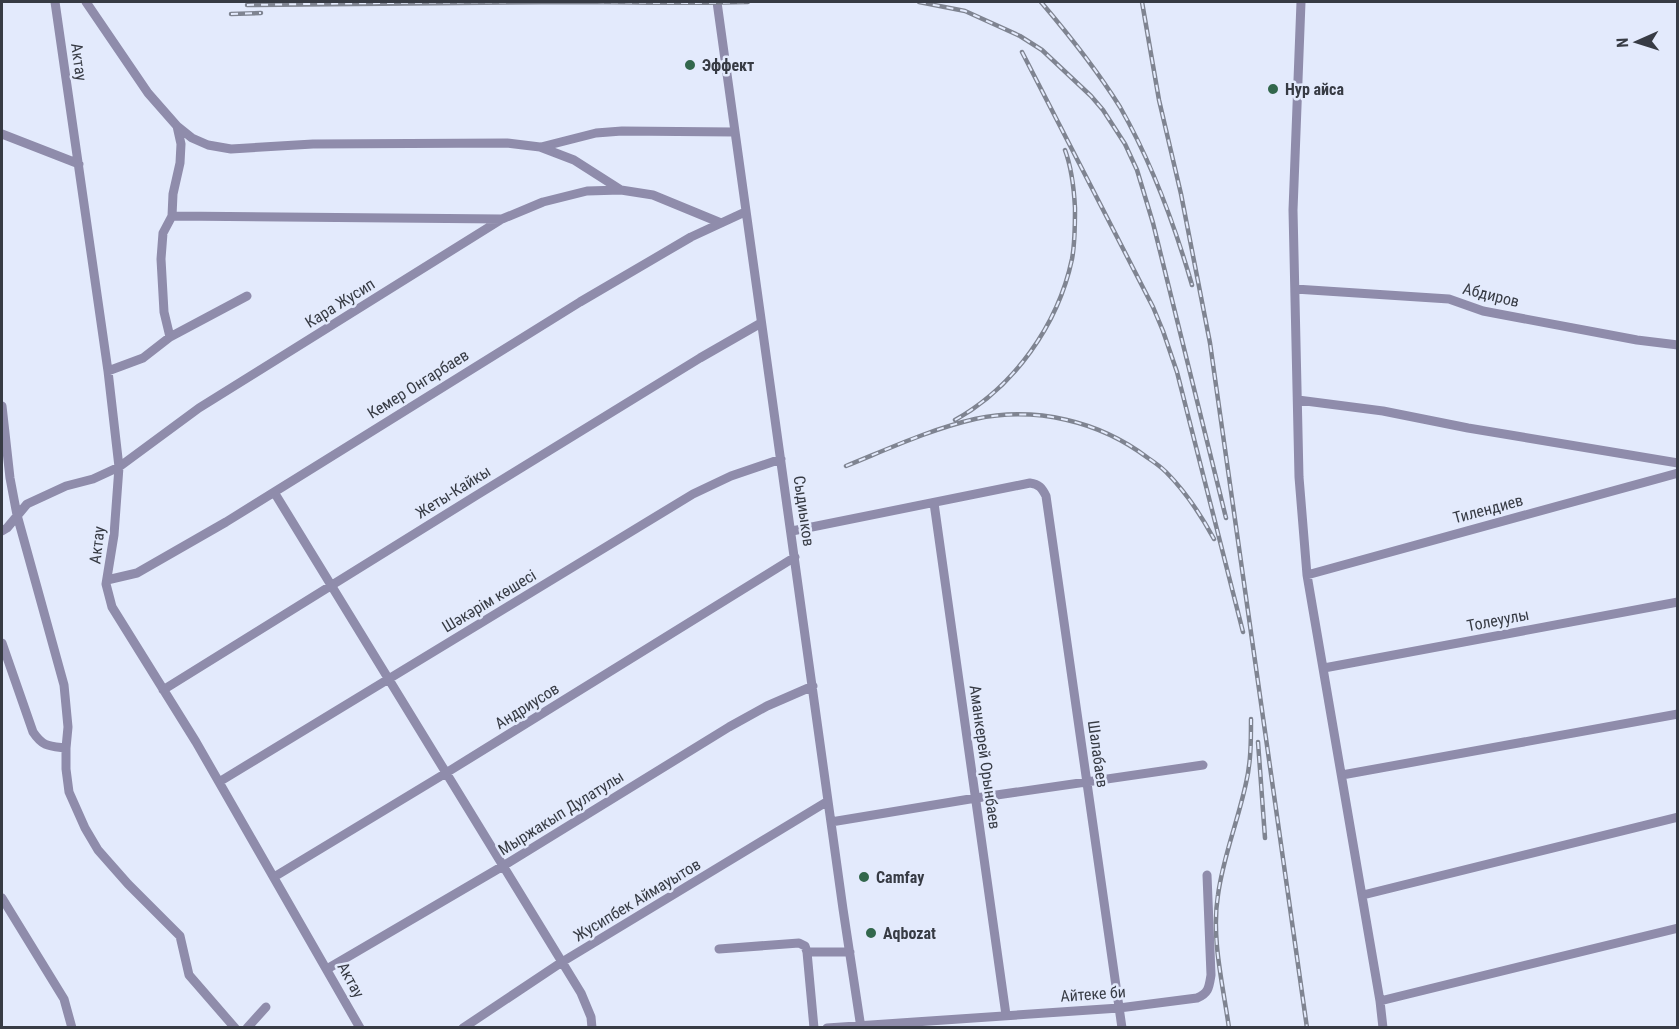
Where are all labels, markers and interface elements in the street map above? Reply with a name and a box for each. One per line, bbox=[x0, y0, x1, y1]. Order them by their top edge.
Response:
north arrow bbox=[1607, 12, 1667, 72]
text: N bbox=[1613, 37, 1632, 48]
street label: Актау bbox=[67, 42, 91, 82]
place label: Эффект bbox=[702, 56, 754, 75]
marker: Эффект bbox=[683, 58, 697, 72]
place label: Нур айса bbox=[1285, 80, 1344, 99]
marker: Нур айса bbox=[1266, 82, 1280, 96]
street label: Кара Жусип bbox=[302, 274, 378, 332]
street label: Абдиров bbox=[1461, 279, 1521, 311]
street label: Кемер Онгарбаев bbox=[364, 345, 472, 423]
street label: Жеты-Кайкы bbox=[412, 461, 494, 523]
street label: Сыдиыков bbox=[790, 474, 818, 548]
street label: Тилендиев bbox=[1451, 491, 1525, 527]
street label: Актау bbox=[85, 525, 109, 565]
street label: Шәкәрім көшесі bbox=[438, 565, 540, 637]
street label: Толеуулы bbox=[1465, 605, 1531, 635]
street label: Андриусов bbox=[491, 679, 563, 733]
street label: Аманкерей Орынбаев bbox=[965, 684, 1005, 830]
street label: Шалабаев bbox=[1084, 719, 1112, 789]
street label: Мыржакып Дулатулы bbox=[495, 767, 627, 859]
street label: Жусипбек Аймауытов bbox=[570, 855, 704, 945]
place label: Camfay bbox=[876, 868, 924, 887]
marker: Camfay bbox=[857, 870, 871, 884]
place label: Aqbozat bbox=[883, 924, 936, 943]
marker: Aqbozat bbox=[864, 926, 878, 940]
street label: Актау bbox=[334, 959, 369, 1001]
street label: Айтеке би bbox=[1060, 982, 1126, 1006]

